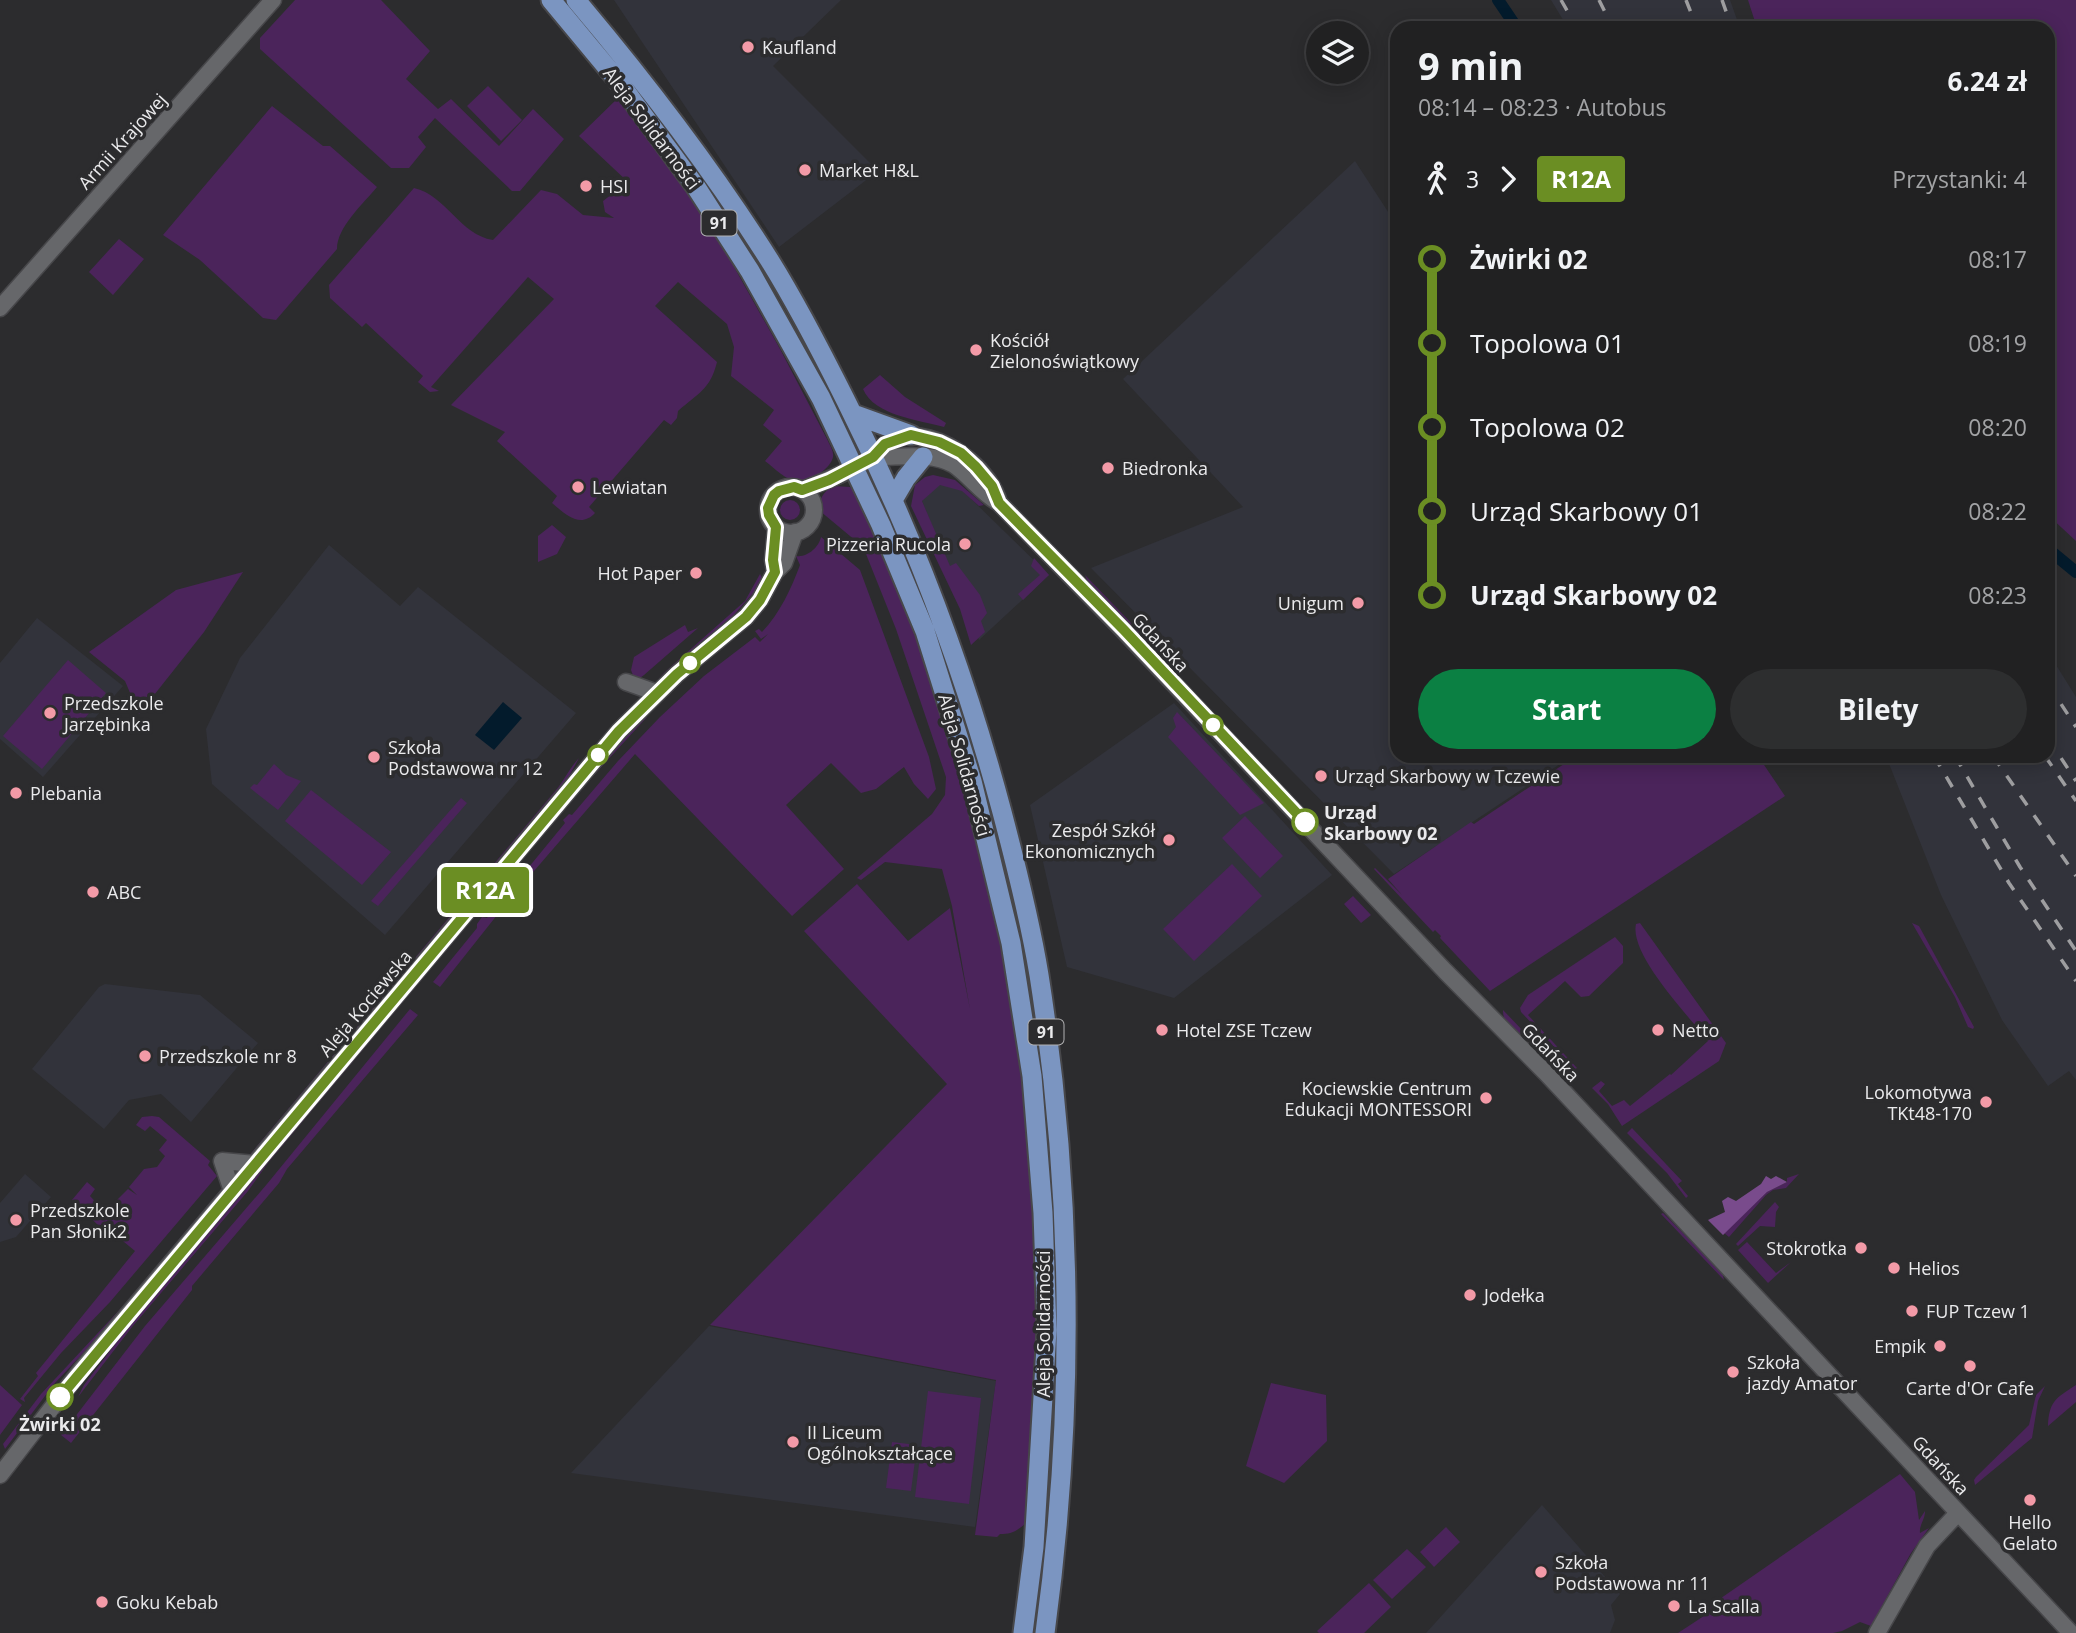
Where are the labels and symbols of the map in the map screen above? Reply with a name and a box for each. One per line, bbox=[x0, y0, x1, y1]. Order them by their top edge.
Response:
place label: Kaufland bbox=[762, 35, 837, 59]
marker: Kaufland bbox=[740, 39, 756, 55]
street label: Aleja Solidarności bbox=[598, 62, 706, 194]
street label: Armii Krajowej bbox=[72, 88, 172, 194]
place label: Market H&L bbox=[819, 158, 919, 182]
marker: Market H&L bbox=[797, 162, 813, 178]
place label: HSI bbox=[600, 174, 628, 198]
marker: HSI bbox=[578, 178, 594, 194]
road number: 91 bbox=[702, 210, 736, 236]
place label: Kościół Zielonoświątkowy bbox=[990, 328, 1140, 373]
marker: Kościół Zielonoświątkowy bbox=[968, 342, 984, 358]
place label: Biedronka bbox=[1122, 456, 1208, 480]
marker: Biedronka bbox=[1100, 460, 1116, 476]
place label: Lewiatan bbox=[592, 475, 667, 499]
marker: Lewiatan bbox=[570, 479, 586, 495]
place label: Pizzeria Rucola bbox=[826, 532, 951, 556]
marker: Pizzeria Rucola bbox=[957, 536, 973, 552]
place label: Hot Paper bbox=[598, 561, 683, 585]
marker: Hot Paper bbox=[688, 565, 704, 581]
place label: Unigum bbox=[1278, 591, 1344, 615]
marker: Unigum bbox=[1350, 595, 1366, 611]
street label: Gdańska bbox=[1127, 607, 1195, 677]
unlabelled marker bbox=[680, 653, 700, 673]
place label: Przedszkole Jarzębinka bbox=[62, 691, 164, 736]
street label: Aleja Solidarności bbox=[933, 691, 997, 839]
marker: Przedszkole Jarzębinka bbox=[42, 705, 58, 721]
unlabelled marker bbox=[1203, 715, 1223, 735]
place label: Szkoła Podstawowa nr 12 bbox=[388, 735, 543, 780]
unlabelled marker bbox=[588, 745, 608, 765]
marker: Szkoła Podstawowa nr 12 bbox=[366, 749, 382, 765]
place label: Urząd Skarbowy w Tczewie bbox=[1335, 764, 1560, 788]
marker: Urząd Skarbowy w Tczewie bbox=[1313, 768, 1329, 784]
place label: Plebania bbox=[30, 781, 102, 805]
marker: Plebania bbox=[8, 785, 24, 801]
place label: Urząd Skarbowy 02 bbox=[1324, 800, 1438, 845]
marker: Urząd Skarbowy 02 bbox=[1292, 809, 1318, 835]
place label: Zespół Szkół Ekonomicznych bbox=[1025, 818, 1155, 863]
marker: Zespół Szkół Ekonomicznych bbox=[1161, 832, 1177, 848]
line badge: R12A bbox=[436, 867, 534, 913]
place label: ABC bbox=[107, 880, 141, 904]
marker: ABC bbox=[85, 884, 101, 900]
street label: Aleja Kociewska bbox=[313, 945, 417, 1061]
street label: Gdańska bbox=[1517, 1017, 1585, 1087]
place label: Hotel ZSE Tczew bbox=[1176, 1018, 1312, 1042]
place label: Netto bbox=[1672, 1018, 1719, 1042]
road number: 91 bbox=[1028, 1020, 1064, 1044]
marker: Hotel ZSE Tczew bbox=[1154, 1022, 1170, 1038]
marker: Netto bbox=[1650, 1022, 1666, 1038]
place label: Przedszkole nr 8 bbox=[159, 1044, 297, 1068]
marker: Przedszkole nr 8 bbox=[137, 1048, 153, 1064]
place label: Kociewskie Centrum Edukacji MONTESSORI bbox=[1285, 1076, 1472, 1121]
place label: Lokomotywa TKt48-170 bbox=[1865, 1080, 1972, 1125]
marker: Kociewskie Centrum Edukacji MONTESSORI bbox=[1478, 1090, 1494, 1106]
marker: Lokomotywa TKt48-170 bbox=[1978, 1094, 1994, 1110]
place label: Przedszkole Pan Słonik2 bbox=[30, 1198, 130, 1243]
marker: Przedszkole Pan Słonik2 bbox=[8, 1212, 24, 1228]
place label: Stokrotka bbox=[1766, 1236, 1847, 1260]
marker: Stokrotka bbox=[1853, 1240, 1869, 1256]
street label: Aleja Solidarności bbox=[1031, 1250, 1055, 1398]
place label: Helios bbox=[1908, 1256, 1960, 1280]
marker: Helios bbox=[1886, 1260, 1902, 1276]
place label: Jodełka bbox=[1482, 1283, 1545, 1307]
marker: Jodełka bbox=[1462, 1287, 1478, 1303]
place label: FUP Tczew 1 bbox=[1926, 1299, 2030, 1323]
marker: FUP Tczew 1 bbox=[1904, 1303, 1920, 1319]
place label: Empik bbox=[1874, 1334, 1927, 1358]
marker: Empik bbox=[1932, 1338, 1948, 1354]
place label: Szkoła jazdy Amator bbox=[1746, 1350, 1858, 1395]
marker: Carte d'Or Cafe bbox=[1962, 1358, 1978, 1374]
marker: Szkoła jazdy Amator bbox=[1725, 1364, 1741, 1380]
place label: Carte d'Or Cafe bbox=[1906, 1376, 2034, 1400]
marker: Żwirki 02 bbox=[47, 1384, 73, 1410]
place label: Żwirki 02 bbox=[19, 1412, 101, 1436]
place label: II Liceum Ogólnokształcące bbox=[807, 1420, 953, 1465]
street label: Gdańska bbox=[1907, 1430, 1975, 1500]
marker: II Liceum Ogólnokształcące bbox=[785, 1434, 801, 1450]
marker: Hello Gelato bbox=[2022, 1492, 2038, 1508]
place label: Hello Gelato bbox=[2003, 1510, 2057, 1555]
place label: Szkoła Podstawowa nr 11 bbox=[1555, 1550, 1710, 1595]
marker: Szkoła Podstawowa nr 11 bbox=[1533, 1564, 1549, 1580]
place label: Goku Kebab bbox=[116, 1590, 218, 1614]
marker: Goku Kebab bbox=[94, 1594, 110, 1610]
place label: La Scalla bbox=[1688, 1594, 1760, 1618]
marker: La Scalla bbox=[1666, 1598, 1682, 1614]

